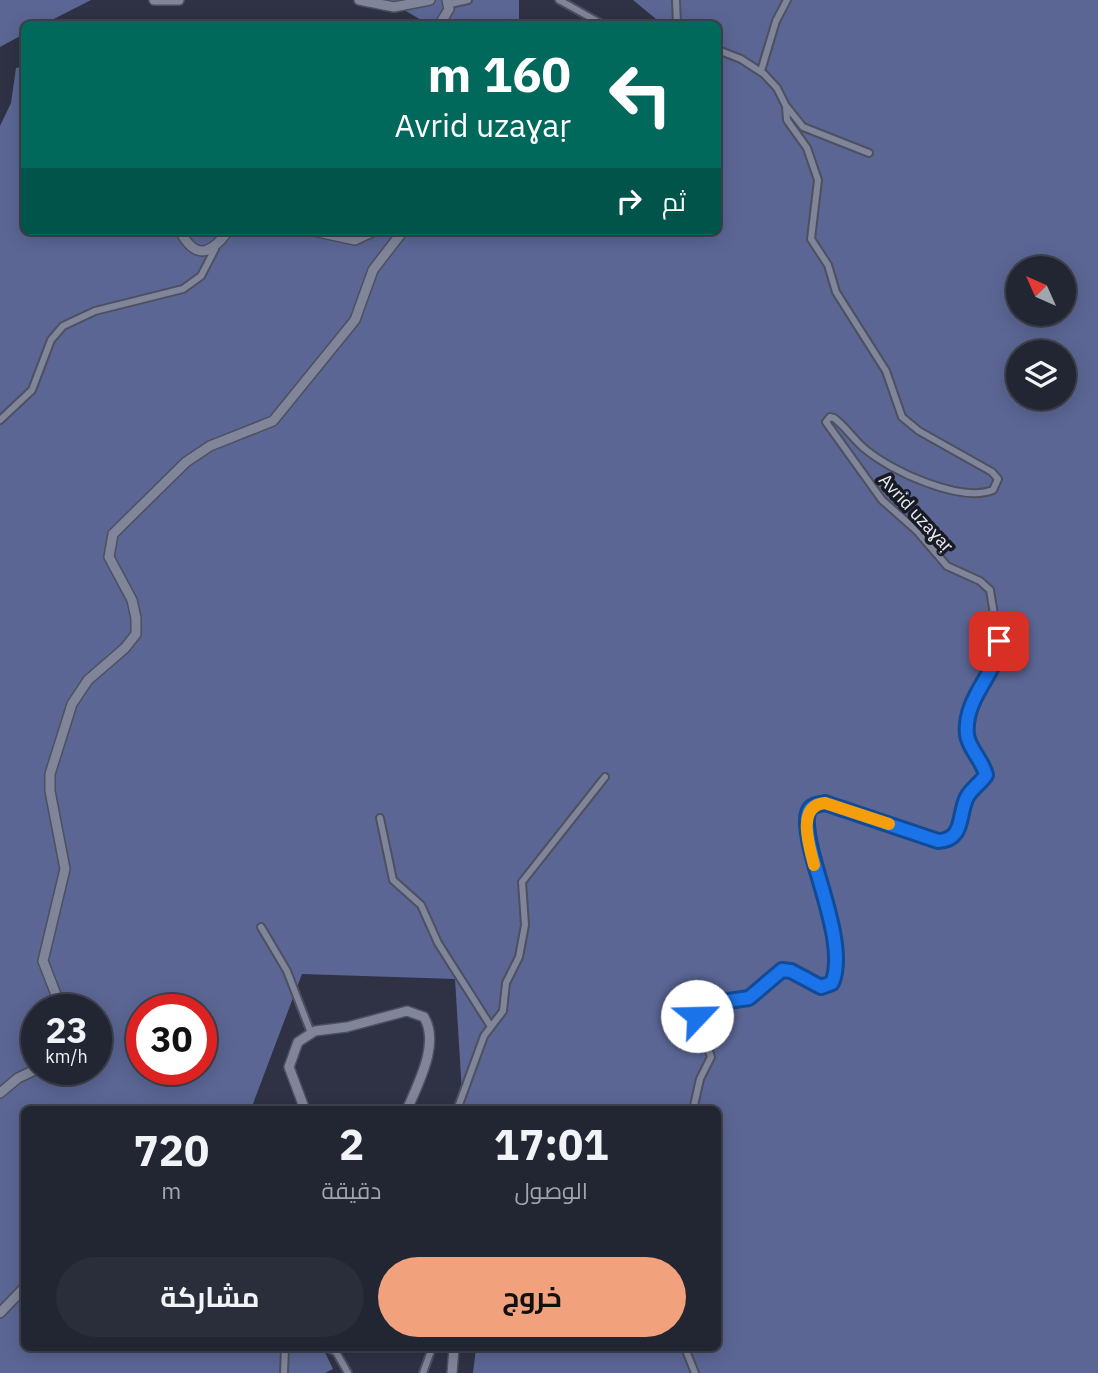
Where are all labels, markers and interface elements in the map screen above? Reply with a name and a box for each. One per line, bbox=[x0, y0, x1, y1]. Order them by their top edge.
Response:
text: 160 m bbox=[427, 42, 571, 105]
icon: left bbox=[595, 49, 686, 140]
text: Avrid uzaɣaṛ bbox=[395, 104, 571, 146]
icon: right bbox=[610, 182, 648, 220]
text: ثم bbox=[662, 184, 686, 218]
north arrow bbox=[1006, 256, 1076, 326]
map controls bbox=[1006, 256, 1076, 410]
button: layers bbox=[1006, 340, 1076, 410]
street label: Avrid uzaɣaṛ bbox=[874, 469, 959, 557]
pin bbox=[969, 611, 1029, 671]
icon: arrive bbox=[980, 622, 1018, 660]
position arrow bbox=[660, 979, 734, 1053]
speed limit sign: 30 bbox=[126, 994, 217, 1085]
text: 23 bbox=[45, 1007, 88, 1053]
text: km/h bbox=[45, 1045, 88, 1068]
text: 2 bbox=[339, 1117, 364, 1172]
text: 17:01 bbox=[494, 1117, 609, 1172]
text: 720 bbox=[133, 1123, 209, 1178]
text: m bbox=[161, 1175, 181, 1205]
text: دقيقة bbox=[322, 1175, 381, 1205]
text: الوصول bbox=[515, 1175, 588, 1205]
button: مشاركة bbox=[56, 1257, 364, 1337]
button: خروج bbox=[378, 1257, 686, 1337]

